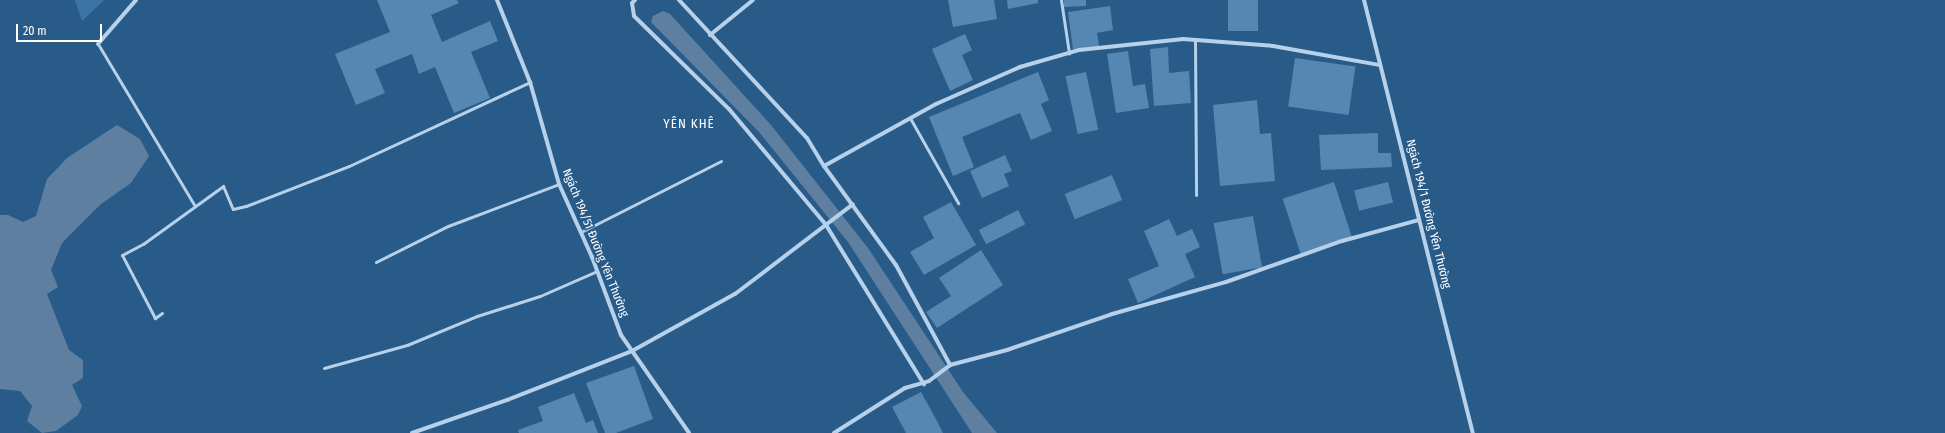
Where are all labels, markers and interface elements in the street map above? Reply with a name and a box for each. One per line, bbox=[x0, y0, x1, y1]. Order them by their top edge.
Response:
scale bar bbox=[18, 16, 104, 42]
text: 20 m bbox=[23, 24, 47, 38]
district label: YÊN KHÊ bbox=[663, 116, 715, 132]
street label: Ngách 194/1 Đường Yên Thường bbox=[1402, 138, 1454, 290]
street label: Ngách 194/51 Đường Yên Thường bbox=[559, 167, 631, 319]

